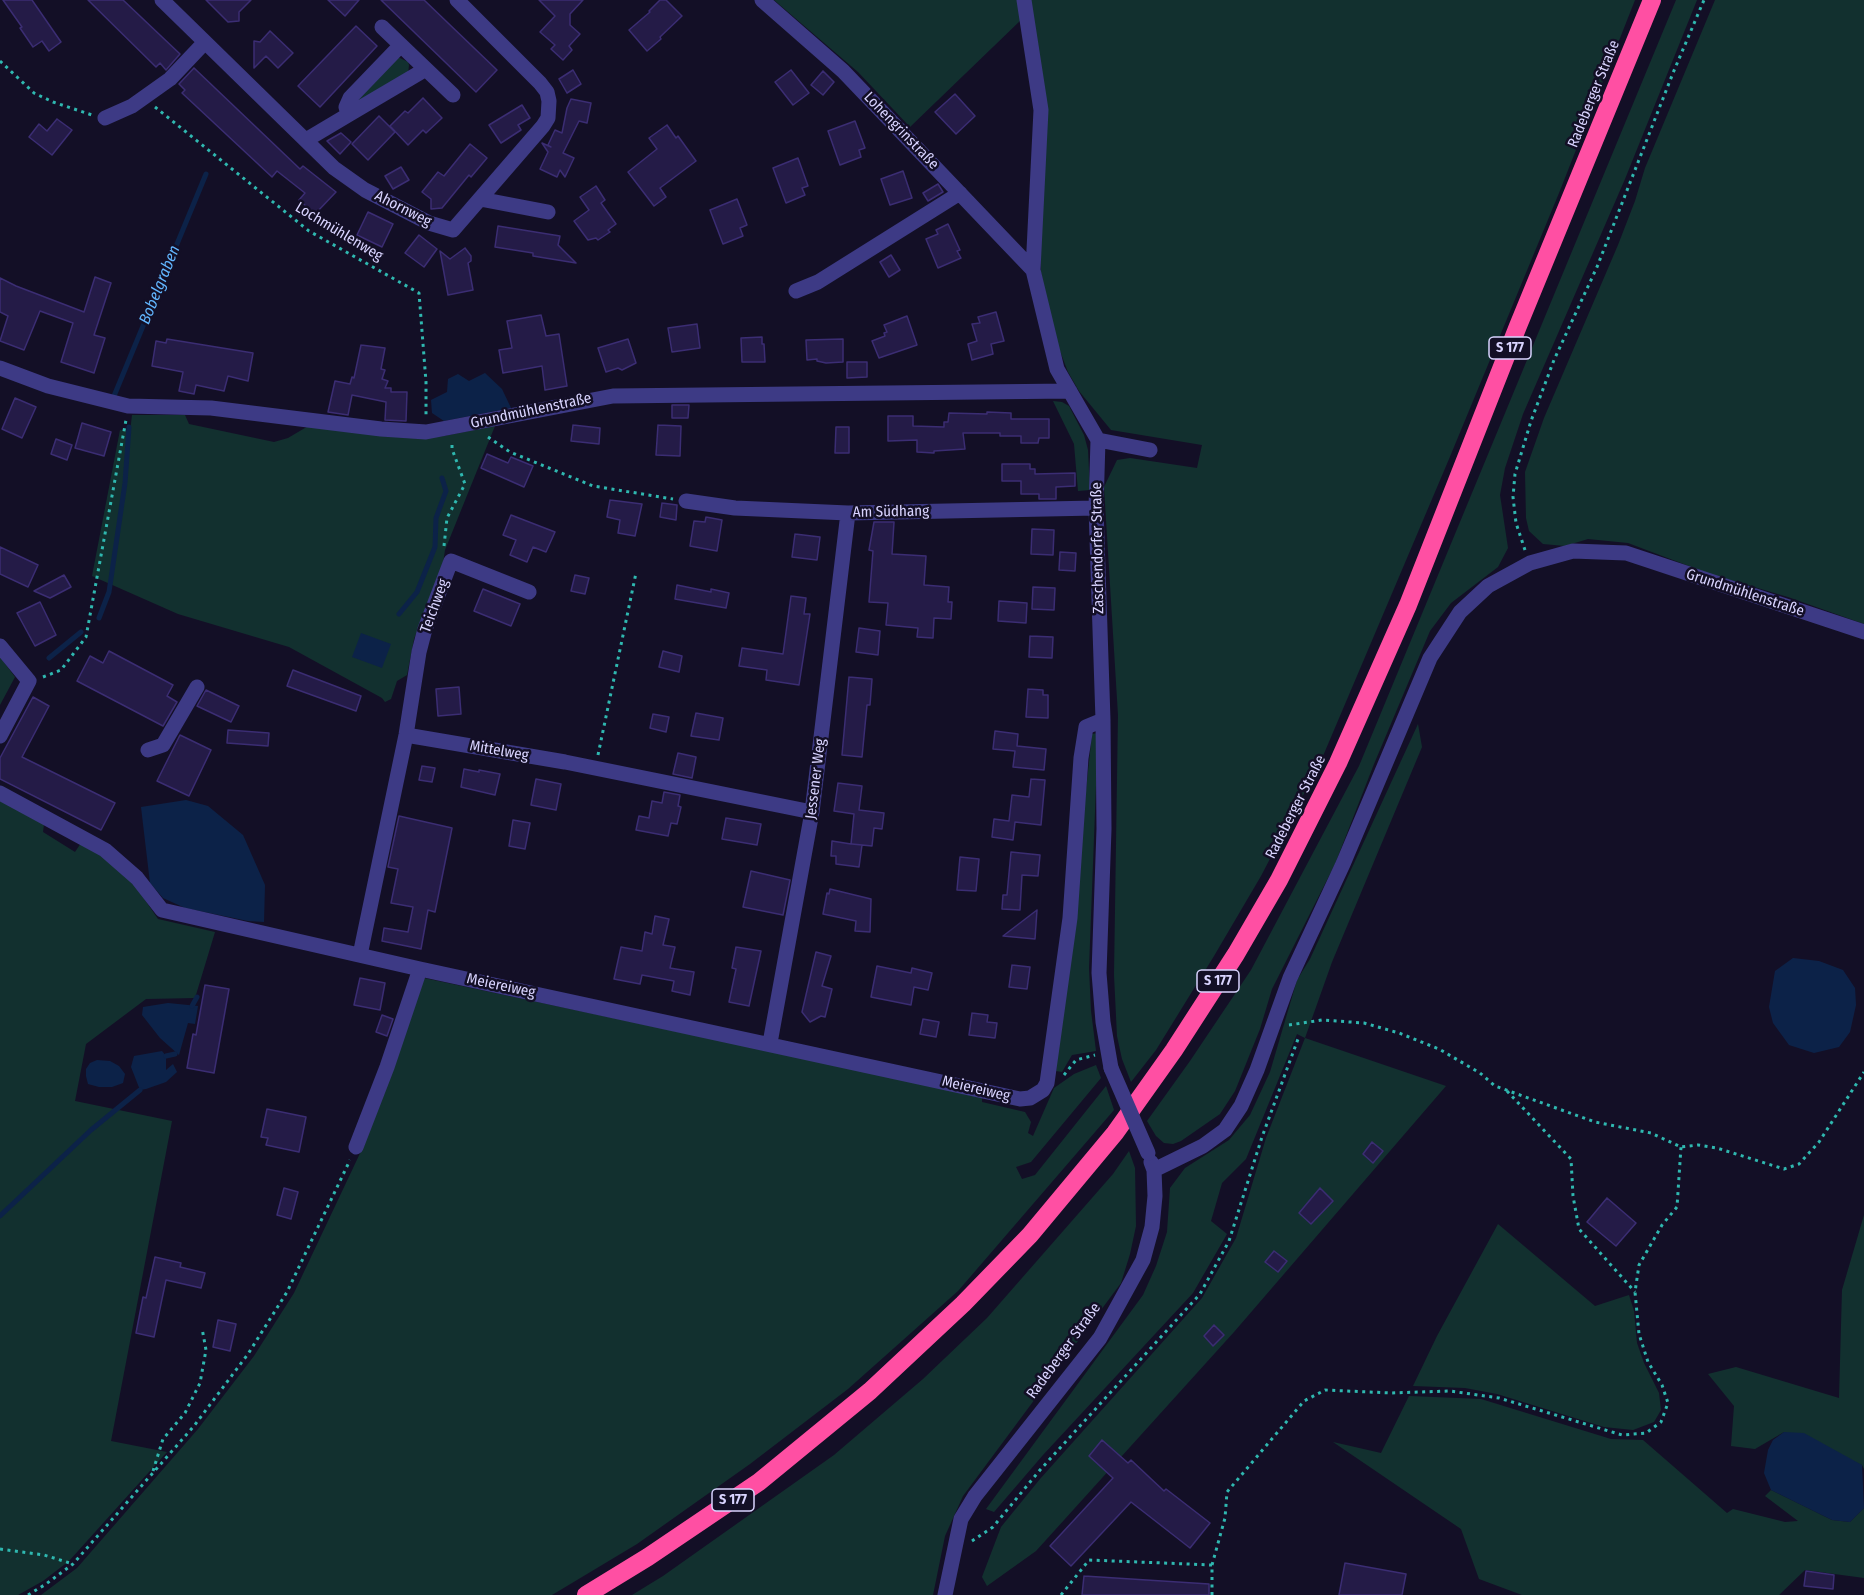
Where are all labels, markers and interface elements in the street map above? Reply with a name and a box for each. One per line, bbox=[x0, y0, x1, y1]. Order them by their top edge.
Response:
street label: Radeberger Straße bbox=[1564, 38, 1624, 150]
street label: Lohengrinstraße bbox=[860, 89, 942, 173]
street label: Ahornweg bbox=[372, 187, 434, 231]
street label: Lochmühlenweg bbox=[292, 199, 386, 265]
water label: Bobelgraben bbox=[135, 243, 185, 327]
road number: S 177 bbox=[1489, 337, 1531, 359]
street label: Grundmühlenstraße bbox=[469, 389, 593, 433]
street label: Zaschendorfer Straße bbox=[1088, 482, 1108, 614]
street label: Am Südhang bbox=[853, 502, 929, 522]
street label: Grundmühlenstraße bbox=[1684, 565, 1806, 621]
street label: Teichweg bbox=[417, 577, 453, 635]
street label: Mittelweg bbox=[468, 737, 530, 765]
street label: Jessener Weg bbox=[802, 738, 830, 820]
street label: Radeberger Straße bbox=[1262, 752, 1330, 862]
street label: Meiereiweg bbox=[465, 970, 537, 1002]
road number: S 177 bbox=[1197, 970, 1239, 992]
street label: Meiereiweg bbox=[940, 1072, 1012, 1106]
street label: Radeberger Straße bbox=[1023, 1300, 1105, 1402]
road number: S 177 bbox=[712, 1489, 754, 1511]

